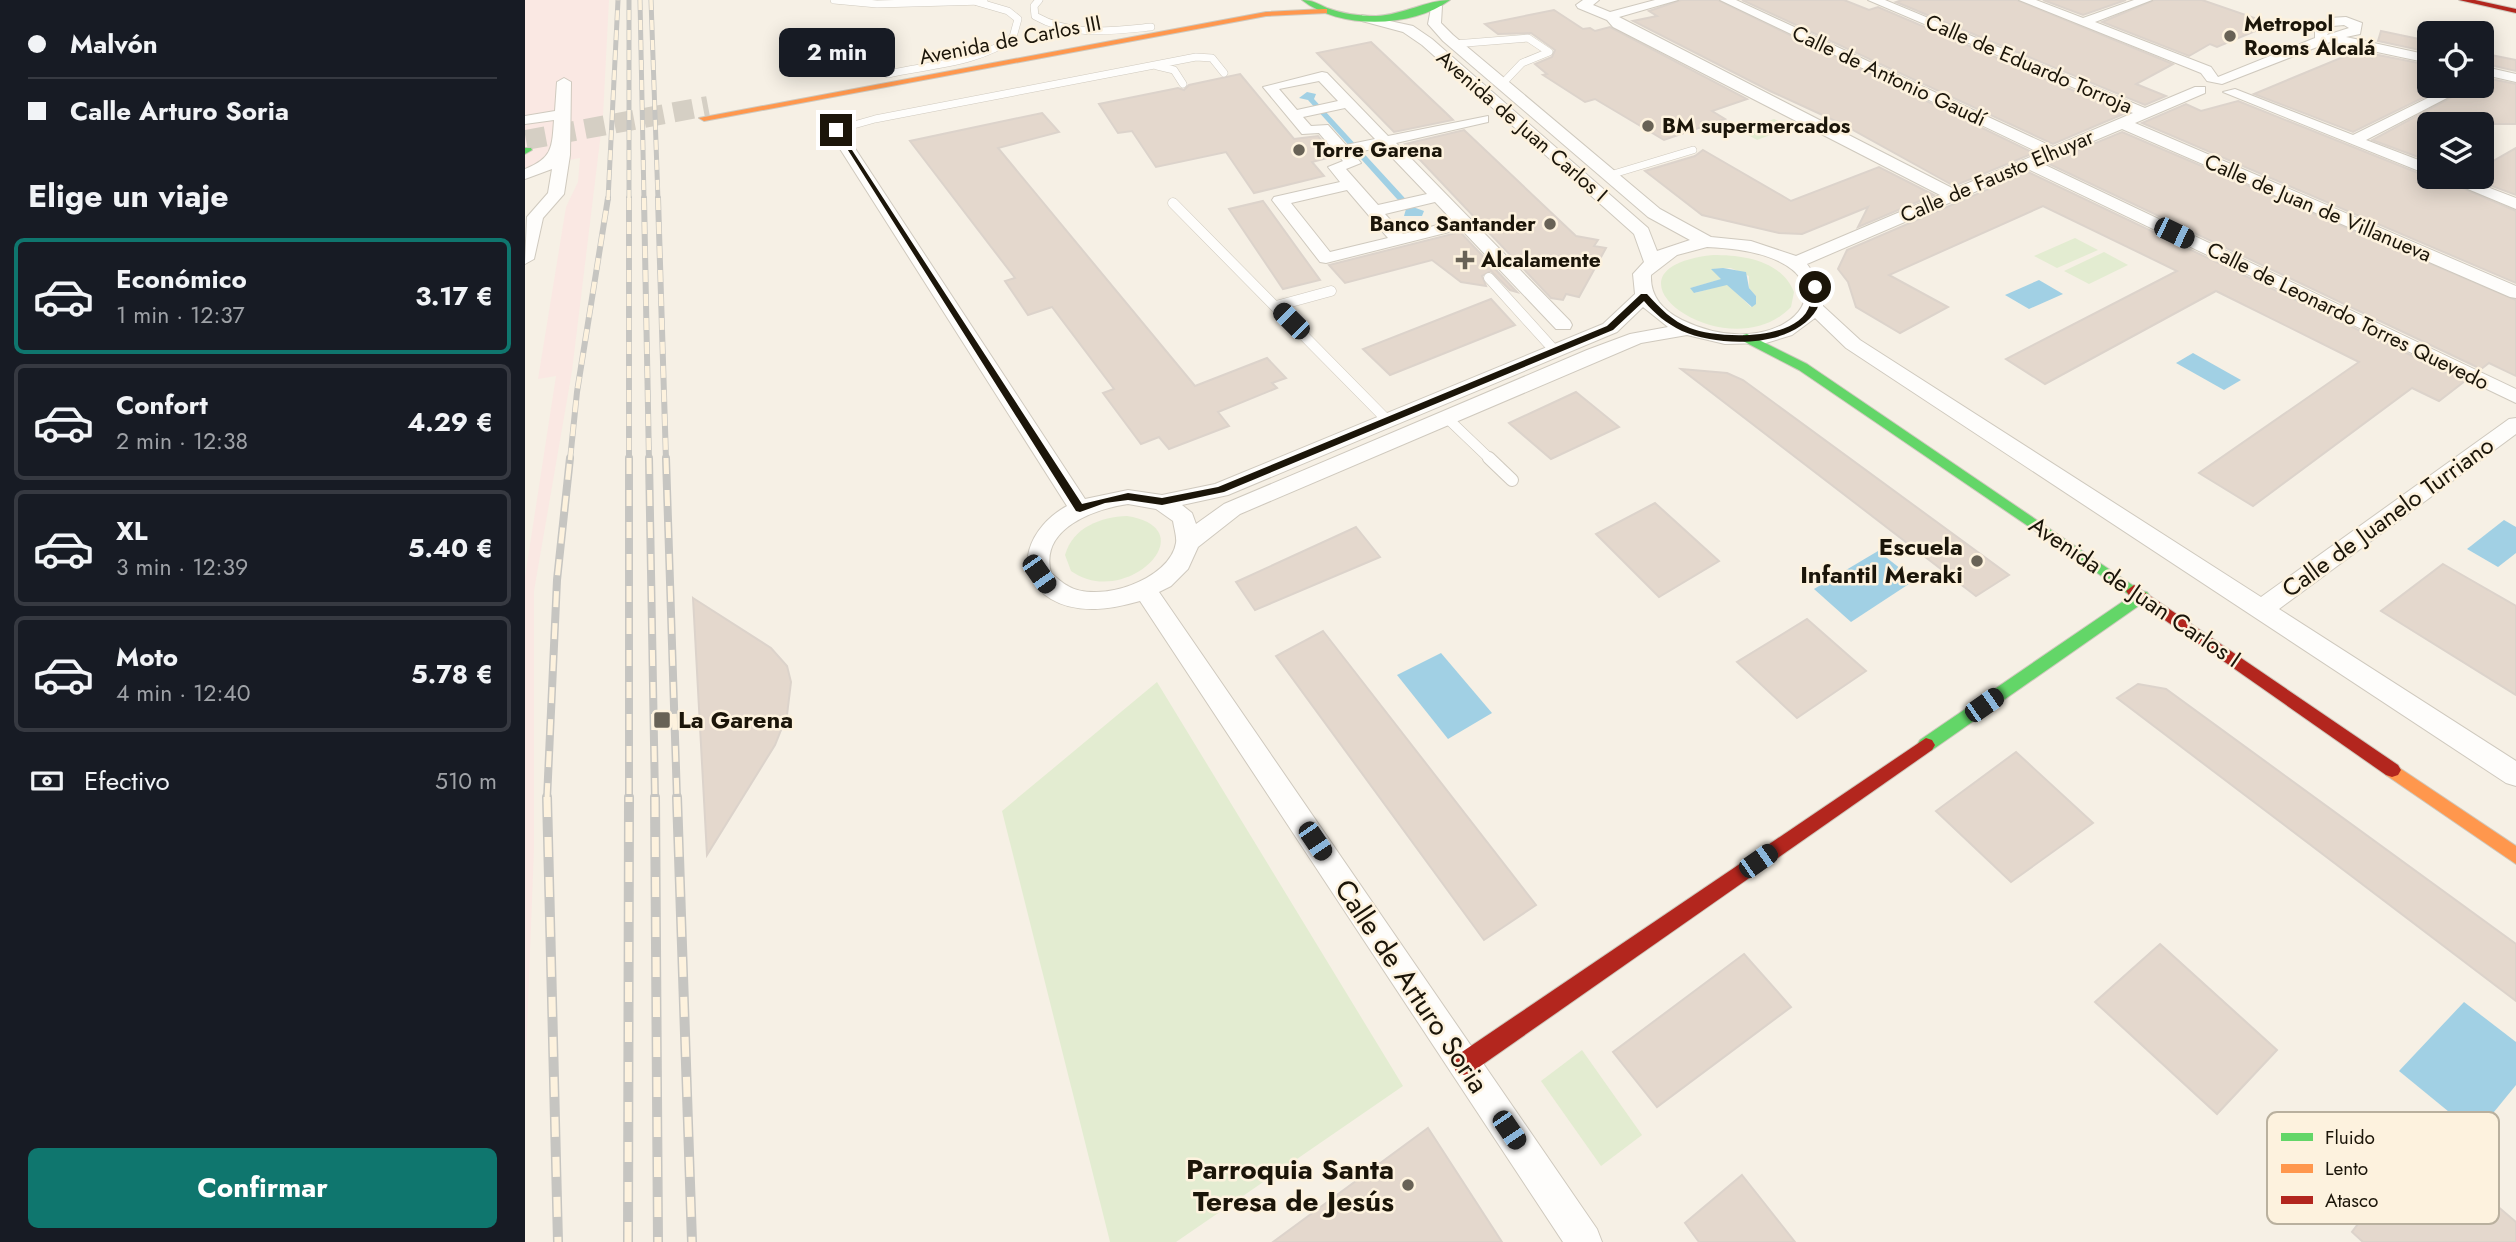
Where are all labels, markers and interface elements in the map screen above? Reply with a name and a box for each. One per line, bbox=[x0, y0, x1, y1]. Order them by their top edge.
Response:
street label: Calle de Eduardo Torroja bbox=[1921, 7, 2137, 121]
street label: Avenida de Carlos III bbox=[916, 8, 1104, 72]
place label: Metropol Rooms Alcalá bbox=[2244, 9, 2375, 63]
street label: Calle de Antonio Gaudí bbox=[1787, 18, 1992, 135]
map controls bbox=[2417, 21, 2494, 189]
button: locate bbox=[2417, 21, 2494, 98]
text: Malvón bbox=[70, 25, 158, 63]
marker: Metropol Rooms Alcalá bbox=[2222, 28, 2238, 44]
callout: 2 min bbox=[778, 29, 894, 78]
text: 2 min bbox=[807, 35, 867, 69]
street label: Avenida de Juan Carlos I bbox=[1430, 43, 1614, 209]
text: Calle Arturo Soria bbox=[70, 92, 289, 130]
place label: BM supermercados bbox=[1662, 111, 1851, 141]
button: layers bbox=[2417, 112, 2494, 189]
route end bbox=[820, 114, 852, 146]
marker: BM supermercados bbox=[1640, 118, 1656, 134]
street label: Calle de Fausto Elhuyar bbox=[1896, 121, 2099, 230]
place label: Torre Garena bbox=[1313, 135, 1443, 165]
marker: Torre Garena bbox=[1291, 142, 1307, 158]
street label: Calle de Juan de Villanueva bbox=[2200, 147, 2436, 269]
text: Elige un viaje bbox=[28, 173, 229, 219]
place label: Banco Santander bbox=[1369, 209, 1536, 239]
car bbox=[2151, 214, 2198, 252]
marker: Banco Santander bbox=[1542, 216, 1558, 232]
street label: Calle de Leonardo Torres Quevedo bbox=[2202, 235, 2494, 397]
place label: Alcalamente bbox=[1480, 245, 1601, 275]
marker: Alcalamente bbox=[1455, 250, 1475, 270]
text: Económico bbox=[116, 260, 247, 298]
icon: car bbox=[32, 265, 95, 328]
route start bbox=[1799, 271, 1831, 303]
text: 3.17 € bbox=[415, 277, 493, 315]
text: 1 min · 12:37 bbox=[116, 298, 245, 332]
car bbox=[1269, 299, 1314, 343]
text: Confort bbox=[116, 386, 208, 424]
icon: car bbox=[32, 391, 95, 454]
text: 4.29 € bbox=[407, 403, 493, 441]
text: 2 min · 12:38 bbox=[116, 424, 248, 458]
street label: Calle de Juanelo Turriano bbox=[2275, 428, 2501, 605]
street label: Avenida de Juan Carlos I bbox=[2022, 507, 2248, 676]
text: XL bbox=[116, 512, 148, 550]
icon: car bbox=[32, 517, 95, 580]
text: 5.40 € bbox=[408, 529, 493, 567]
place label: Escuela Infantil Meraki bbox=[1800, 529, 1963, 592]
text: 3 min · 12:39 bbox=[116, 550, 248, 584]
car bbox=[1019, 551, 1060, 597]
marker: Escuela Infantil Meraki bbox=[1969, 553, 1985, 569]
text: Moto bbox=[116, 638, 178, 676]
icon: car bbox=[32, 643, 95, 706]
text: 5.78 € bbox=[411, 655, 493, 693]
text: 4 min · 12:40 bbox=[116, 676, 251, 710]
car bbox=[1961, 684, 2008, 726]
place label: La Garena bbox=[678, 702, 793, 737]
marker: La Garena bbox=[652, 710, 672, 730]
icon: cash bbox=[28, 762, 66, 800]
text: Efectivo bbox=[84, 762, 170, 800]
text: 510 m bbox=[435, 764, 497, 798]
car bbox=[1295, 818, 1336, 864]
car bbox=[1735, 840, 1782, 882]
street label: Calle de Arturo Soria bbox=[1325, 871, 1499, 1102]
car bbox=[1489, 1107, 1530, 1153]
legend bbox=[2267, 1112, 2499, 1224]
text: Fluido bbox=[2325, 1124, 2375, 1151]
button: Confirmar bbox=[28, 1148, 497, 1228]
place label: Parroquia Santa Teresa de Jesús bbox=[1186, 1149, 1394, 1222]
text: Lento bbox=[2325, 1155, 2368, 1182]
marker: Parroquia Santa Teresa de Jesús bbox=[1400, 1177, 1416, 1193]
text: Atasco bbox=[2325, 1187, 2378, 1214]

